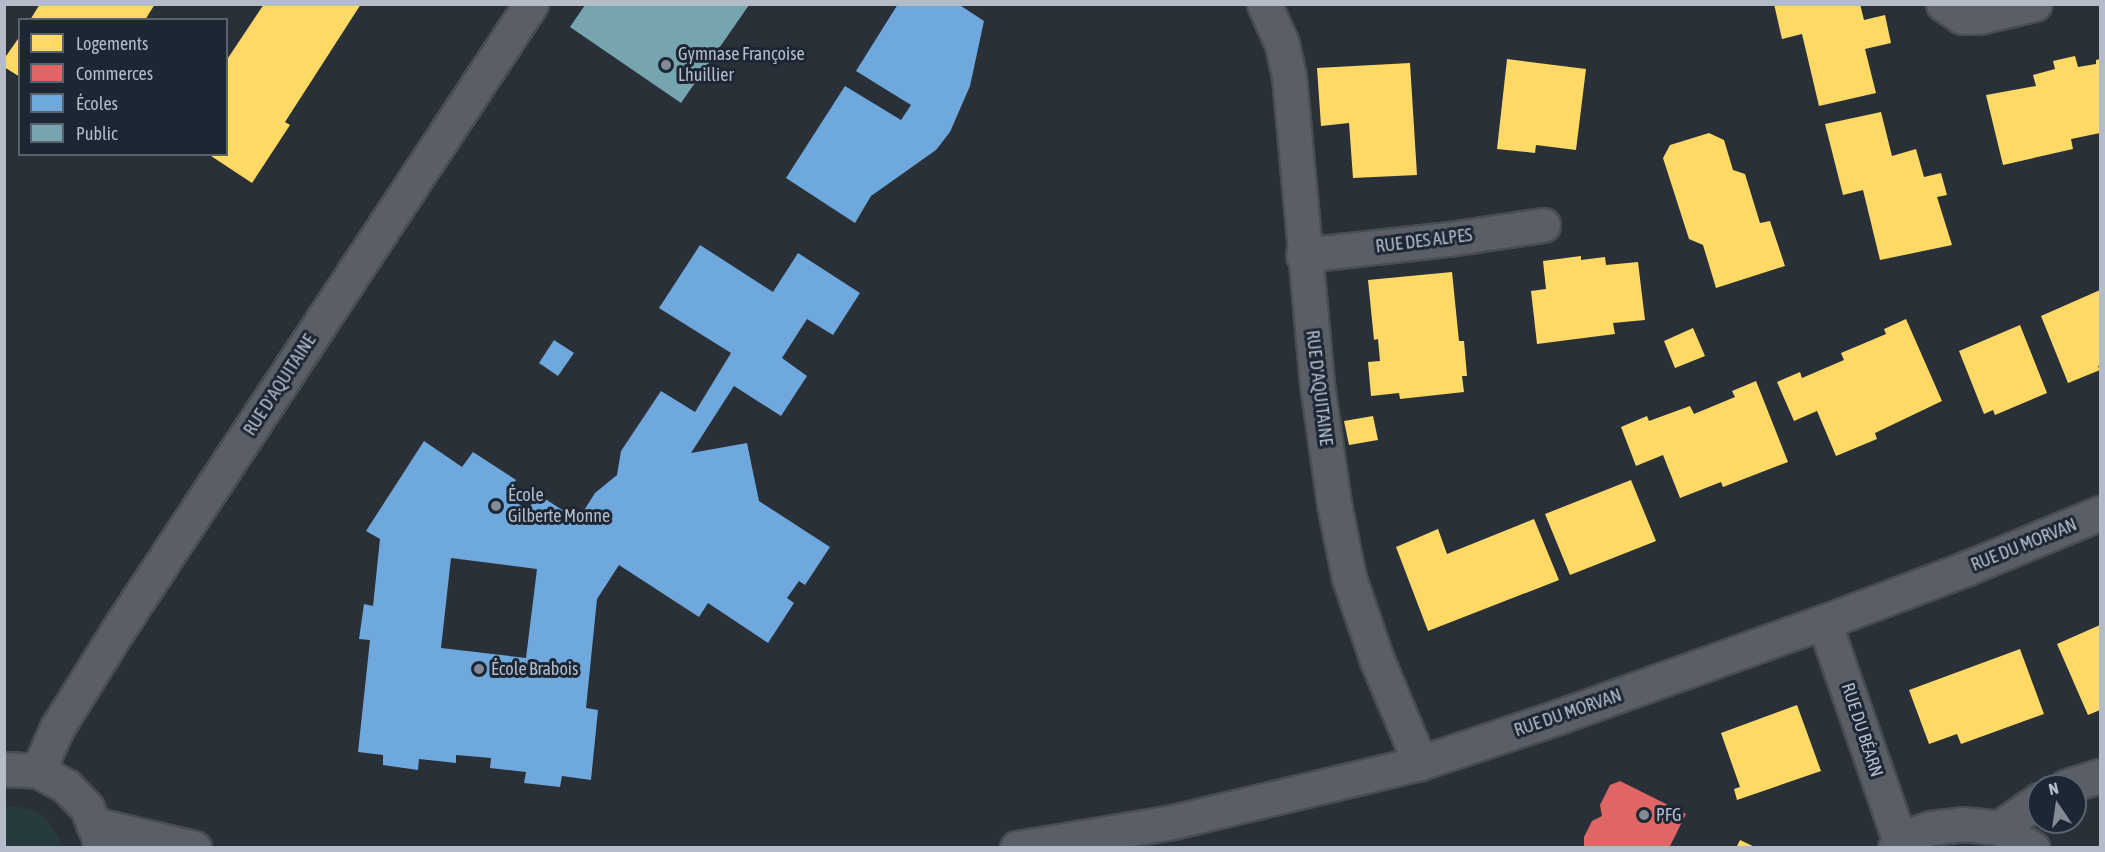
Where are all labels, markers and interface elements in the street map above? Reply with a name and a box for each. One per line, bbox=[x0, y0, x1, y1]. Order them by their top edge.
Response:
legend bbox=[18, 18, 228, 156]
text: Logements bbox=[76, 33, 148, 54]
place label: Gymnase Françoise Lhuillier bbox=[678, 44, 805, 86]
marker: Gymnase Françoise Lhuillier bbox=[659, 58, 673, 72]
text: Commerces bbox=[76, 63, 153, 84]
text: Écoles bbox=[76, 93, 118, 114]
text: Public bbox=[76, 123, 118, 144]
street label: RUE DES ALPES bbox=[1374, 224, 1474, 258]
street label: RUE D'AQUITAINE bbox=[1301, 329, 1337, 447]
street label: RUE D'AQUITAINE bbox=[239, 330, 321, 440]
place label: École Gilberte Monne bbox=[508, 485, 610, 528]
marker: École Gilberte Monne bbox=[489, 499, 503, 513]
street label: RUE DU MORVAN bbox=[1968, 514, 2080, 576]
place label: École Brabois bbox=[491, 658, 578, 680]
marker: École Brabois bbox=[472, 662, 486, 676]
street label: RUE DU BÉARN bbox=[1837, 680, 1887, 780]
street label: RUE DU MORVAN bbox=[1511, 685, 1625, 741]
north arrow bbox=[2027, 774, 2087, 834]
text: N bbox=[2047, 779, 2060, 798]
place label: PFG bbox=[1656, 804, 1682, 826]
marker: PFG bbox=[1637, 808, 1651, 822]

